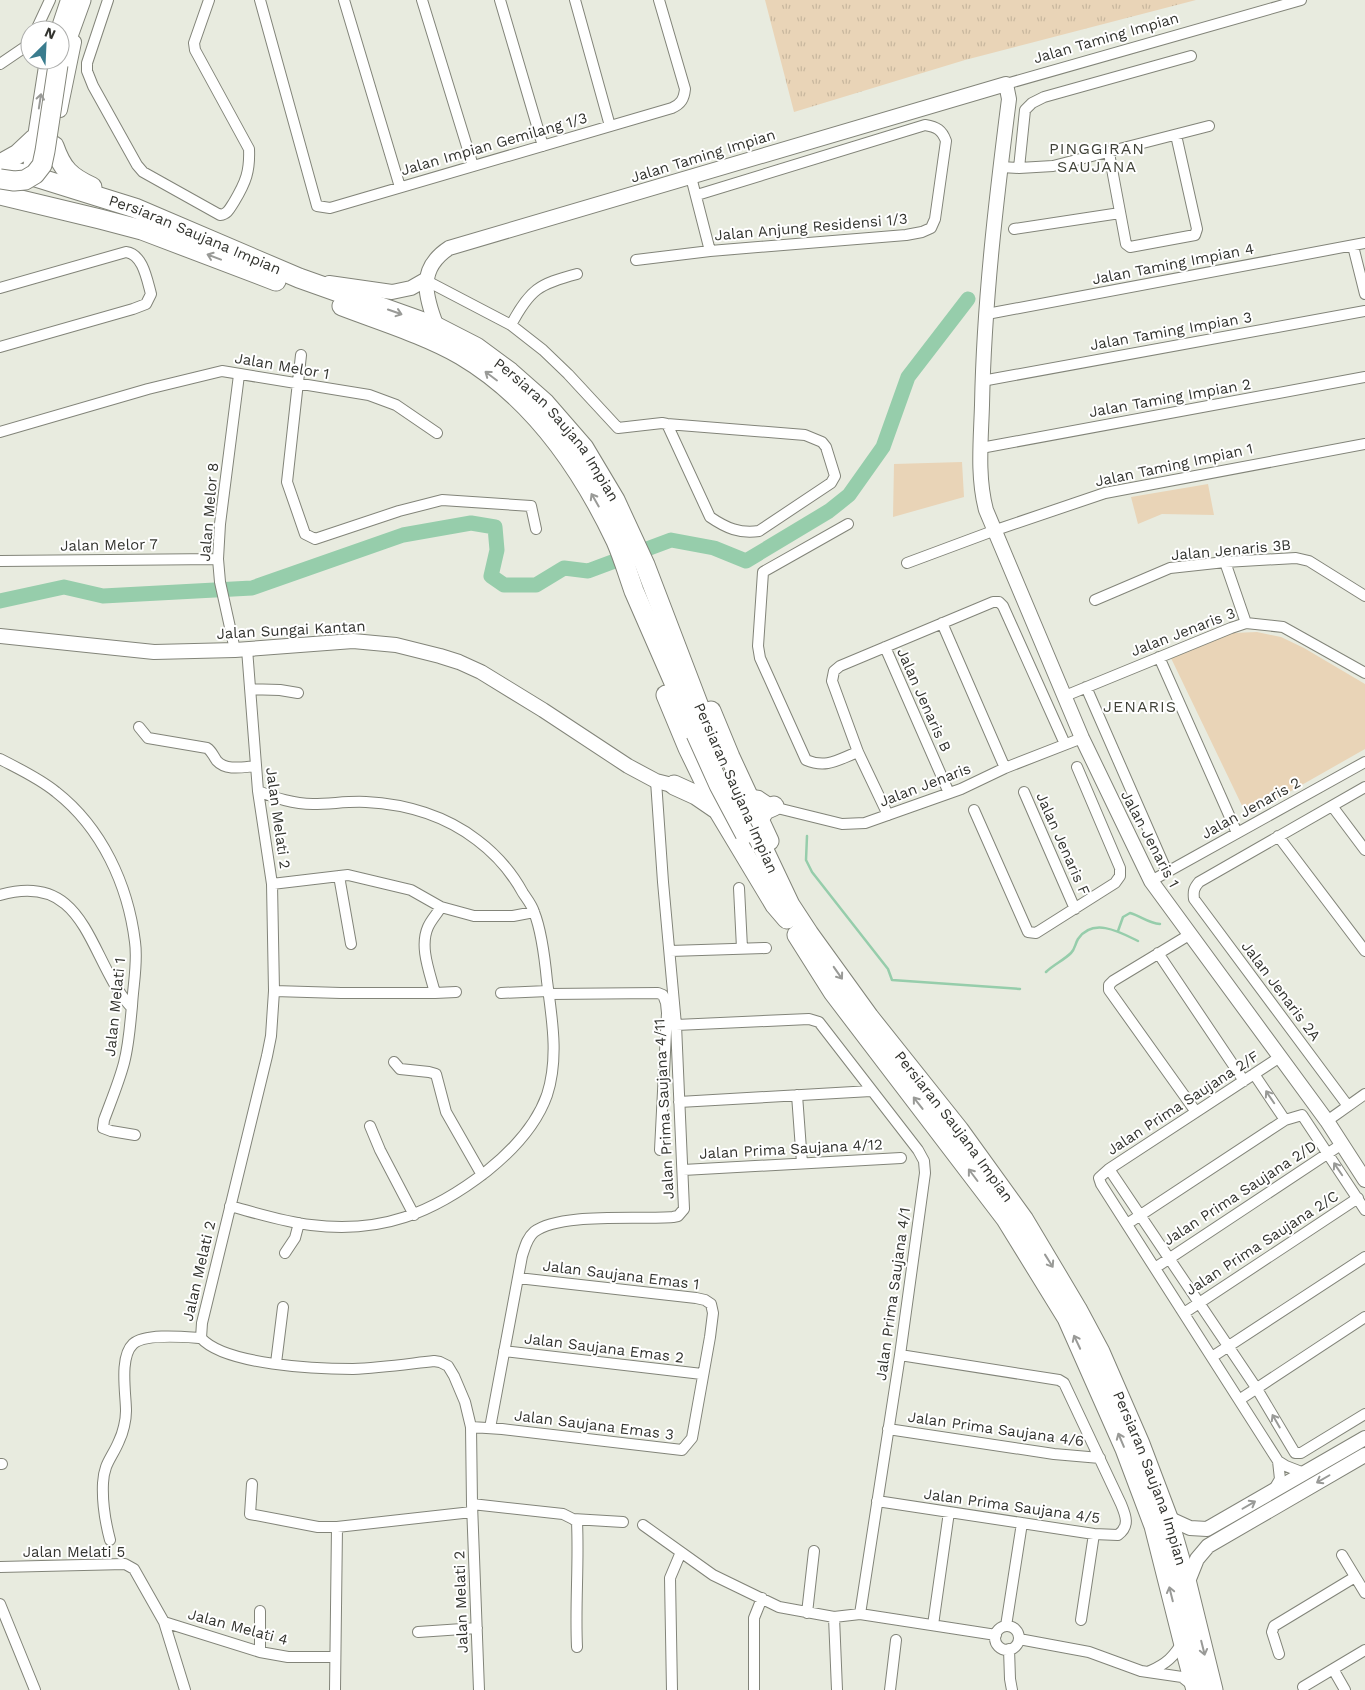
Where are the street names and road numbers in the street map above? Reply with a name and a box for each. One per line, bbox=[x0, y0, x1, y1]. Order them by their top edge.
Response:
street label: Jalan Taming Impian bbox=[1031, 9, 1181, 67]
street label: Jalan Impian Gemilang 1/3 bbox=[399, 109, 589, 179]
street label: Jalan Taming Impian bbox=[628, 125, 778, 187]
street label: Persiaran Saujana Impian bbox=[106, 191, 284, 278]
street label: Jalan Anjung Residensi 1/3 bbox=[714, 210, 908, 244]
street label: Jalan Taming Impian 4 bbox=[1090, 239, 1256, 289]
street label: Jalan Taming Impian 3 bbox=[1089, 308, 1253, 354]
street label: Jalan Melor 1 bbox=[233, 349, 331, 383]
street label: Persiaran Saujana Impian bbox=[490, 354, 623, 505]
street label: Jalan Taming Impian 2 bbox=[1088, 375, 1252, 421]
street label: Jalan Taming Impian 1 bbox=[1093, 439, 1255, 491]
street label: Jalan Melor 8 bbox=[196, 462, 222, 562]
street label: Jalan Melor 7 bbox=[60, 535, 158, 555]
street label: Jalan Jenaris 3B bbox=[1170, 536, 1292, 564]
street label: Jalan Jenaris 3 bbox=[1128, 604, 1238, 660]
street label: Jalan Sungai Kantan bbox=[216, 617, 366, 643]
street label: Jalan Jenaris B bbox=[893, 645, 955, 755]
street label: Persiaran Saujana Impian bbox=[690, 700, 782, 876]
street label: Jalan Jenaris bbox=[877, 759, 973, 811]
street label: Jalan Melati 2 bbox=[262, 766, 294, 870]
street label: Jalan Jenaris 2 bbox=[1198, 773, 1304, 843]
street label: Jalan Jenaris 1 bbox=[1117, 787, 1183, 891]
street label: Jalan Jenaris F bbox=[1032, 790, 1094, 898]
street label: Jalan Jenaris 2A bbox=[1238, 938, 1324, 1045]
street label: Jalan Melati 1 bbox=[101, 957, 129, 1057]
street label: Jalan Prima Saujana 4/11 bbox=[650, 1018, 678, 1200]
street label: Jalan Prima Saujana 2/F bbox=[1104, 1047, 1262, 1159]
street label: Persiaran Saujana Impian bbox=[891, 1048, 1017, 1206]
street label: Jalan Prima Saujana 4/12 bbox=[699, 1135, 883, 1163]
street label: Jalan Prima Saujana 2/D bbox=[1160, 1137, 1320, 1249]
street label: Jalan Prima Saujana 2/C bbox=[1182, 1187, 1342, 1299]
street label: Jalan Prima Saujana 4/1 bbox=[872, 1206, 914, 1382]
street label: Jalan Melati 2 bbox=[179, 1219, 219, 1323]
street label: Jalan Saujana Emas 1 bbox=[542, 1256, 700, 1294]
street label: Jalan Saujana Emas 2 bbox=[523, 1329, 685, 1367]
street label: Persiaran Saujana Impian bbox=[1109, 1388, 1190, 1568]
street label: Jalan Saujana Emas 3 bbox=[513, 1406, 675, 1444]
street label: Jalan Prima Saujana 4/6 bbox=[907, 1408, 1085, 1450]
street label: Jalan Prima Saujana 4/5 bbox=[923, 1485, 1101, 1527]
street label: Jalan Melati 5 bbox=[23, 1543, 125, 1561]
street label: Jalan Melati 2 bbox=[450, 1550, 472, 1654]
street label: Jalan Melati 4 bbox=[186, 1605, 290, 1649]

